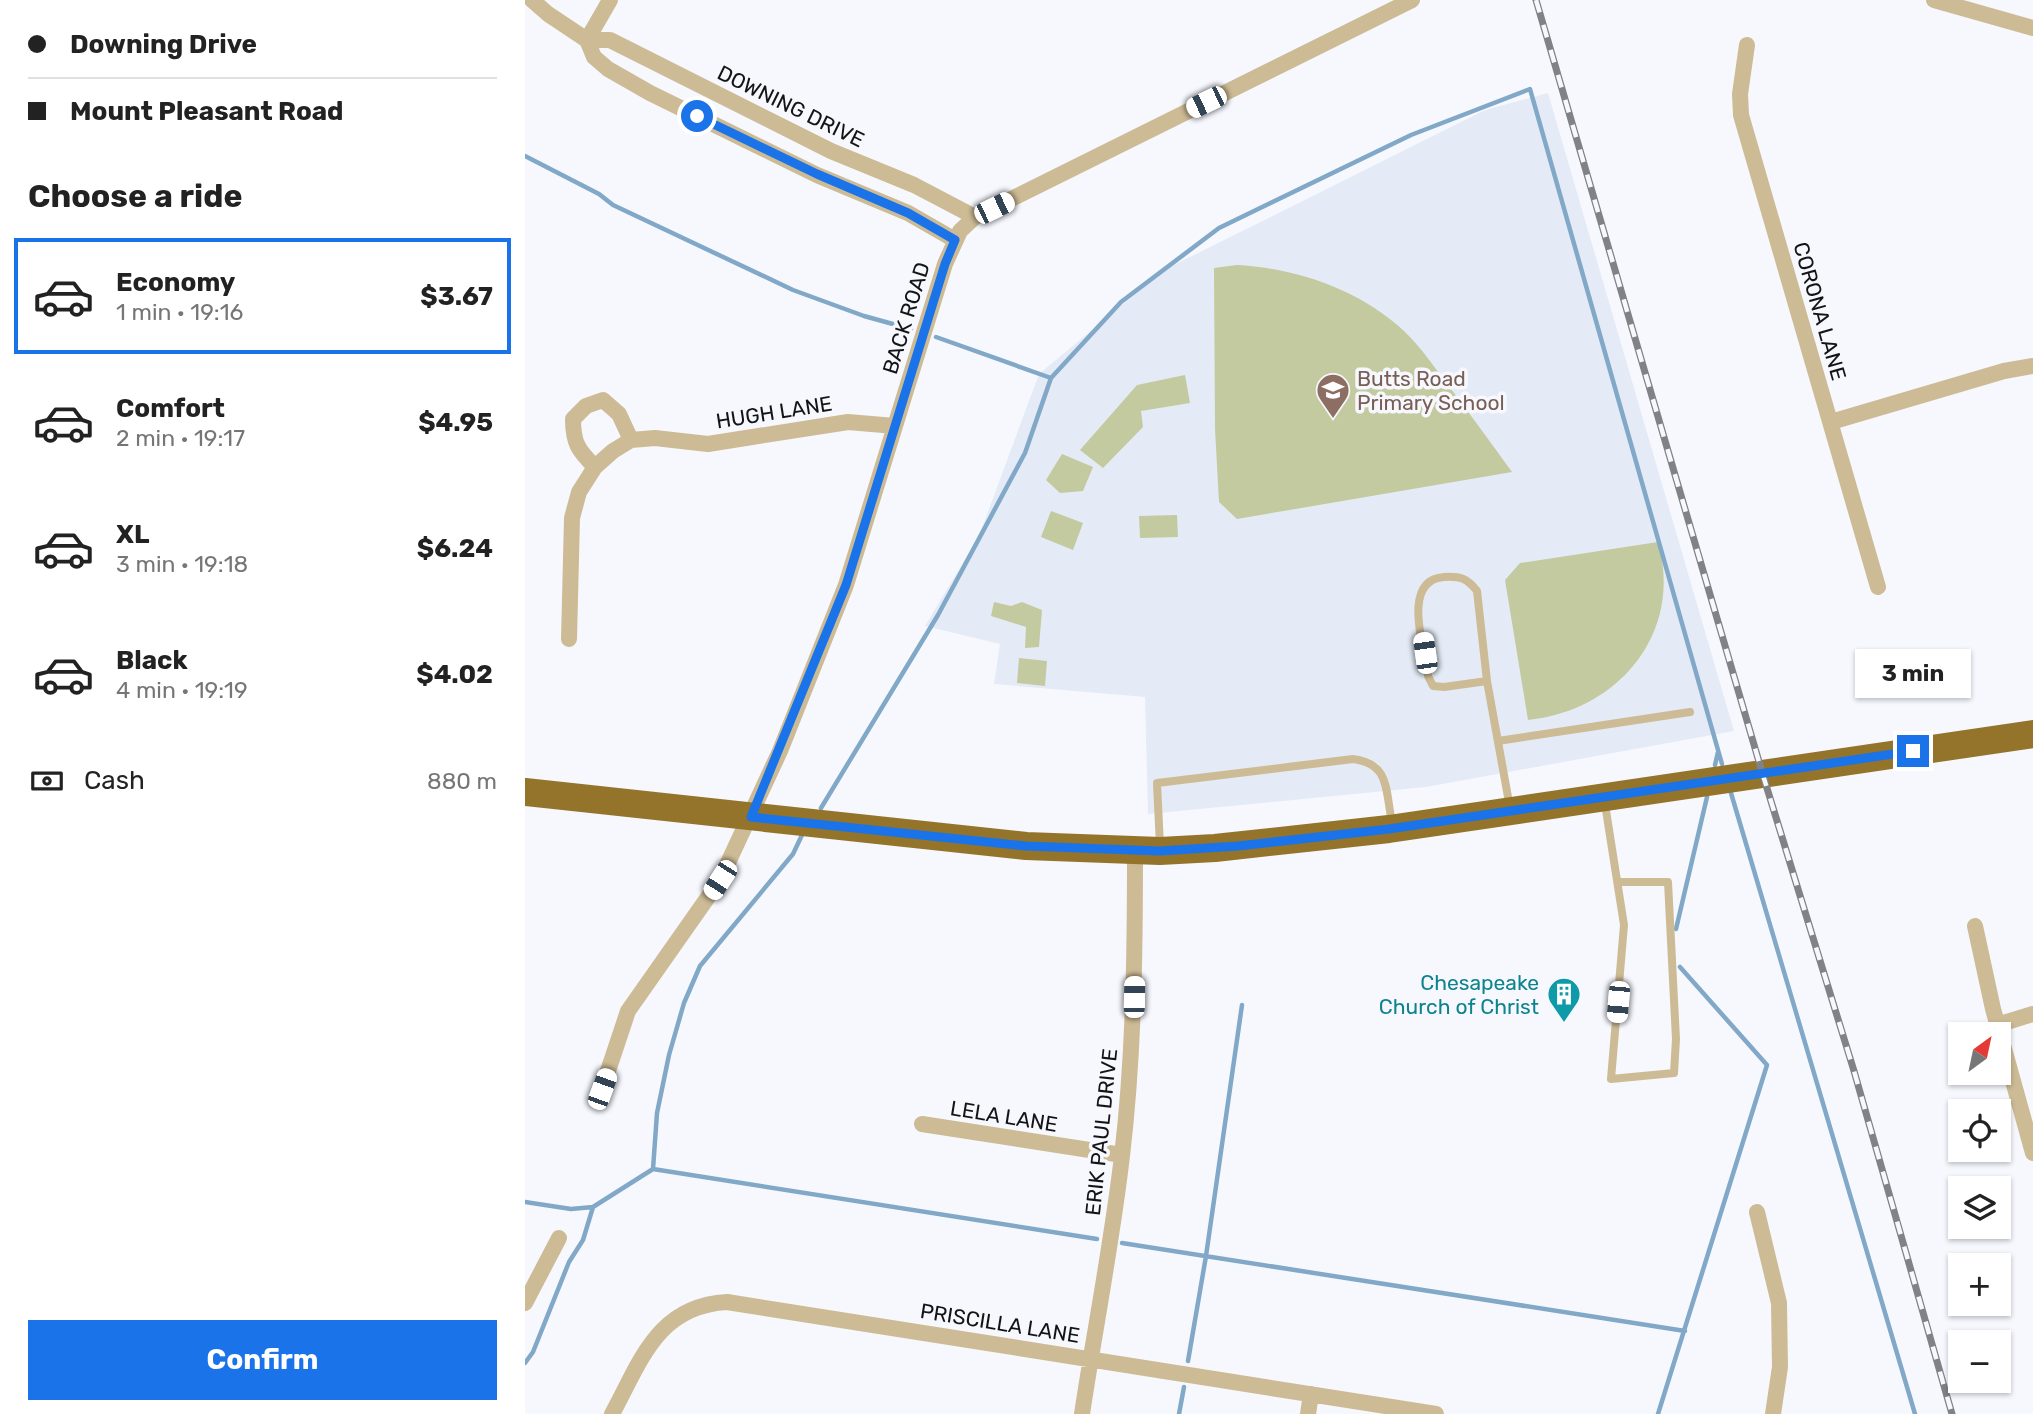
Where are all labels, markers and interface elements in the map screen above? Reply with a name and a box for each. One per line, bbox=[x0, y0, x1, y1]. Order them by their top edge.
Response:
text: Downing Drive bbox=[70, 29, 257, 60]
street label: DOWNING DRIVE bbox=[714, 60, 868, 152]
car bbox=[1183, 83, 1230, 121]
text: Mount Pleasant Road bbox=[70, 96, 344, 127]
route start bbox=[681, 100, 713, 132]
text: Choose a ride bbox=[28, 177, 242, 215]
car bbox=[971, 189, 1018, 227]
street label: CORONA LANE bbox=[1788, 239, 1852, 383]
street label: BACK ROAD bbox=[877, 259, 935, 377]
icon: car bbox=[32, 265, 95, 328]
text: Economy bbox=[116, 267, 235, 298]
text: $3.67 bbox=[420, 281, 493, 312]
text: 1 min · 19:16 bbox=[116, 298, 243, 326]
place label: Butts Road Primary School bbox=[1357, 366, 1505, 415]
school or university icon: Butts Road Primary School bbox=[1314, 371, 1352, 420]
street label: HUGH LANE bbox=[714, 390, 834, 434]
icon: car bbox=[32, 391, 95, 454]
text: Comfort bbox=[116, 393, 225, 424]
text: $4.95 bbox=[418, 407, 493, 438]
text: 2 min · 19:17 bbox=[116, 424, 245, 452]
icon: car bbox=[32, 517, 95, 580]
text: XL bbox=[116, 519, 149, 550]
text: $6.24 bbox=[417, 533, 493, 564]
text: 3 min · 19:18 bbox=[116, 550, 248, 578]
car bbox=[1412, 631, 1439, 675]
icon: car bbox=[32, 643, 95, 706]
text: Black bbox=[116, 645, 188, 676]
callout: 3 min bbox=[1855, 650, 1971, 698]
text: $4.02 bbox=[416, 659, 493, 690]
text: 3 min bbox=[1882, 659, 1944, 687]
text: 4 min · 19:19 bbox=[116, 676, 248, 704]
route end bbox=[1897, 735, 1929, 767]
icon: cash bbox=[28, 762, 66, 800]
text: Cash bbox=[84, 765, 145, 796]
text: 880 m bbox=[427, 767, 497, 795]
car bbox=[700, 857, 741, 903]
place label: Chesapeake Church of Christ bbox=[1379, 970, 1539, 1019]
building icon: Chesapeake Church of Christ bbox=[1545, 975, 1583, 1024]
car bbox=[1124, 976, 1145, 1018]
car bbox=[1606, 980, 1631, 1024]
north arrow bbox=[1948, 1022, 2011, 1085]
map controls bbox=[1948, 1022, 2011, 1393]
street label: ERIK PAUL DRIVE bbox=[1080, 1047, 1122, 1217]
car bbox=[585, 1066, 620, 1112]
street label: LELA LANE bbox=[949, 1095, 1059, 1137]
button: locate bbox=[1948, 1099, 2011, 1162]
button: layers bbox=[1948, 1176, 2011, 1239]
button: + bbox=[1948, 1253, 2011, 1316]
street label: PRISCILLA LANE bbox=[918, 1298, 1082, 1348]
button: Confirm bbox=[28, 1320, 497, 1400]
button: − bbox=[1948, 1330, 2011, 1393]

